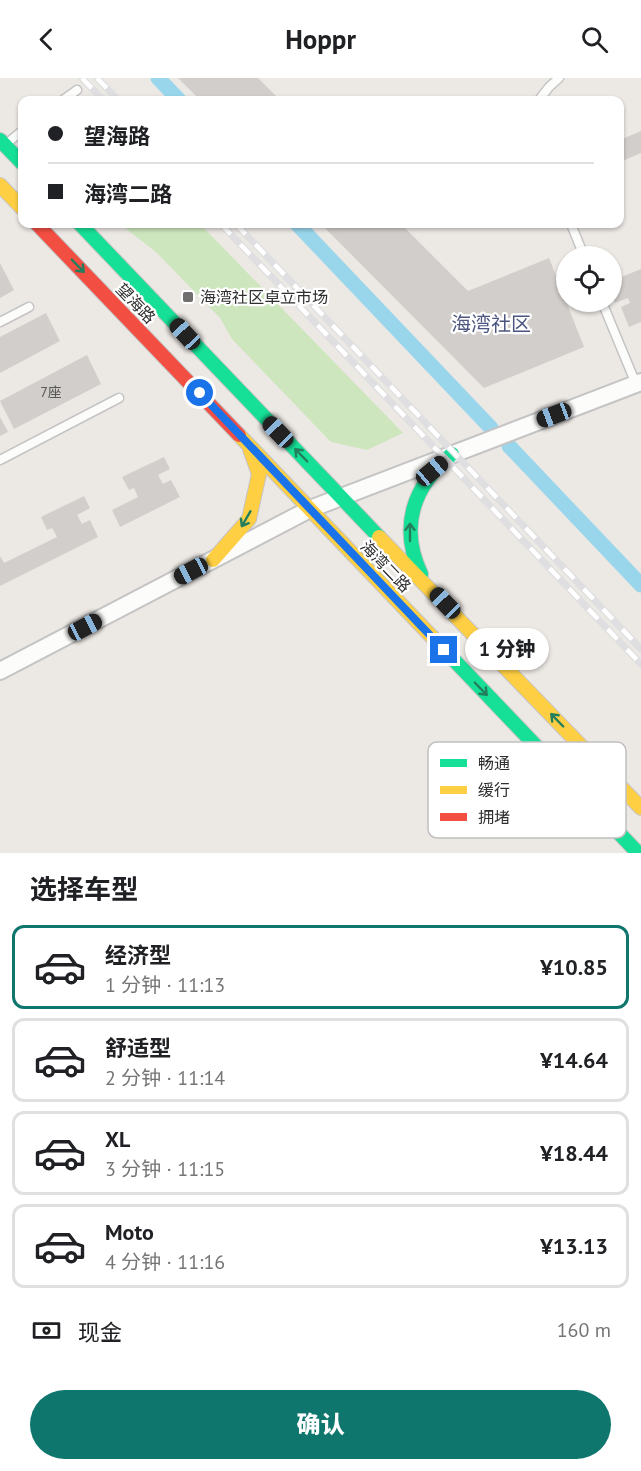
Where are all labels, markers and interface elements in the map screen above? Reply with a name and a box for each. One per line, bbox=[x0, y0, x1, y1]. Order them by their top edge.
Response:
text: Hoppr bbox=[285, 22, 356, 56]
icon: back bbox=[30, 23, 63, 56]
icon: search bbox=[578, 23, 611, 56]
text: 望海路 bbox=[84, 122, 150, 150]
text: 海湾二路 bbox=[84, 180, 172, 208]
map controls bbox=[556, 246, 622, 312]
button: locate bbox=[556, 246, 622, 312]
one-way arrow bbox=[70, 258, 85, 273]
street label: 望海路 bbox=[112, 279, 160, 327]
place label: 海湾社区卓立市场 bbox=[200, 287, 328, 307]
marker: 海湾社区卓立市场 bbox=[181, 290, 195, 304]
district label: 海湾社区 bbox=[451, 311, 531, 337]
car bbox=[166, 315, 204, 353]
route start bbox=[186, 379, 213, 406]
house number: 7座 bbox=[40, 383, 62, 401]
car bbox=[534, 400, 574, 430]
car bbox=[259, 413, 297, 451]
one-way arrow bbox=[293, 448, 308, 463]
car bbox=[412, 453, 452, 489]
one-way arrow bbox=[239, 510, 251, 527]
one-way arrow bbox=[404, 523, 416, 542]
street label: 海湾二路 bbox=[357, 536, 415, 596]
car bbox=[171, 555, 211, 587]
car bbox=[426, 584, 464, 622]
car bbox=[65, 611, 105, 643]
callout: 1 分钟 bbox=[465, 629, 549, 671]
route end bbox=[430, 636, 457, 663]
text: 1 分钟 bbox=[479, 636, 535, 662]
one-way arrow bbox=[474, 681, 488, 696]
one-way arrow bbox=[550, 713, 564, 728]
legend bbox=[428, 742, 626, 838]
text: 畅通 bbox=[478, 753, 510, 773]
text: 缓行 bbox=[478, 780, 510, 800]
text: 拥堵 bbox=[478, 807, 510, 827]
text: 选择车型 bbox=[30, 872, 138, 906]
icon: car bbox=[33, 940, 87, 994]
text: 经济型 bbox=[105, 941, 171, 969]
text: ¥10.85 bbox=[540, 953, 608, 981]
text: 1 分钟 · 11:13 bbox=[105, 972, 225, 998]
icon: car bbox=[33, 1033, 87, 1087]
text: 舒适型 bbox=[105, 1034, 171, 1062]
text: ¥14.64 bbox=[540, 1046, 608, 1074]
text: 2 分钟 · 11:14 bbox=[105, 1065, 225, 1091]
text: XL bbox=[105, 1125, 130, 1153]
icon: car bbox=[33, 1126, 87, 1180]
text: ¥18.44 bbox=[540, 1139, 608, 1167]
text: 3 分钟 · 11:15 bbox=[105, 1156, 225, 1182]
text: Moto bbox=[105, 1218, 154, 1246]
icon: car bbox=[33, 1219, 87, 1273]
text: ¥13.13 bbox=[540, 1232, 608, 1260]
text: 4 分钟 · 11:16 bbox=[105, 1249, 225, 1275]
icon: cash bbox=[30, 1314, 63, 1347]
text: 160 m bbox=[557, 1317, 611, 1343]
text: 现金 bbox=[78, 1318, 122, 1346]
button: 确认 bbox=[30, 1390, 611, 1459]

